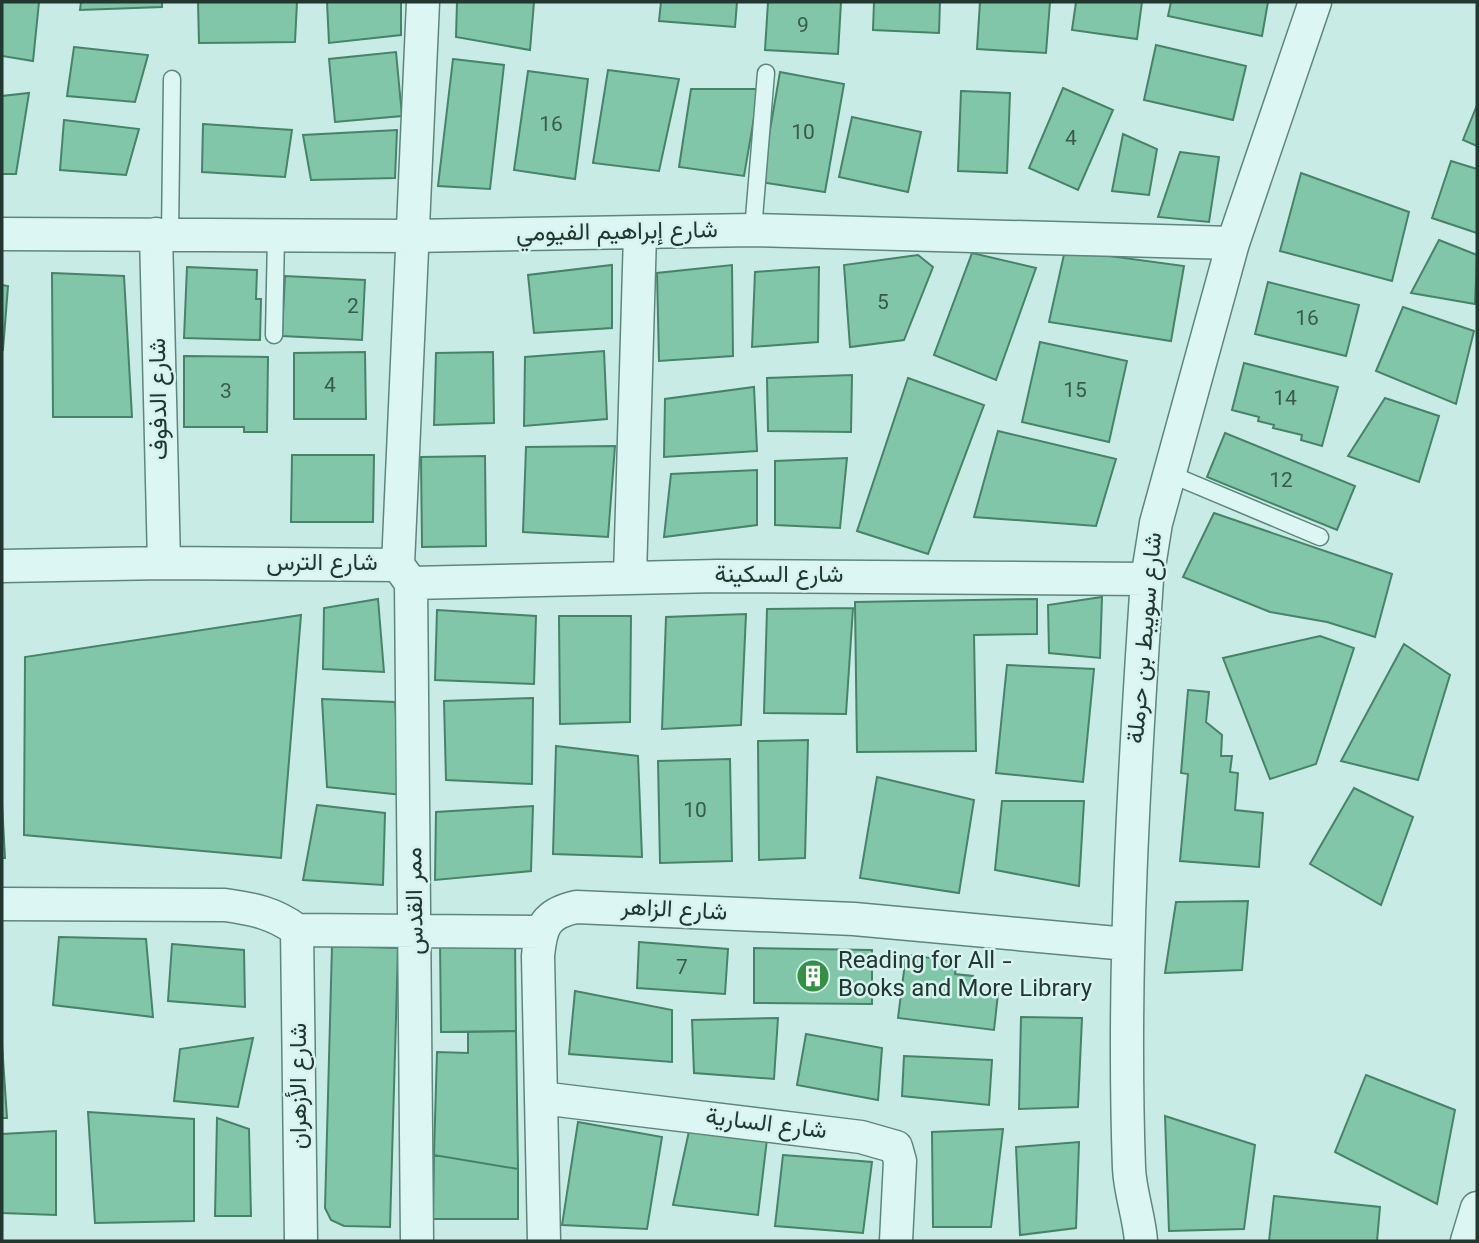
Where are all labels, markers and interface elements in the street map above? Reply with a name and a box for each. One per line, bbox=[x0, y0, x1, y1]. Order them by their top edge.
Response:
house number: 9 bbox=[797, 10, 809, 43]
house number: 16 bbox=[539, 109, 563, 142]
house number: 10 bbox=[791, 117, 815, 150]
house number: 4 bbox=[1065, 123, 1077, 156]
street label: شارع إبراهيم الفيومي bbox=[516, 212, 718, 254]
house number: 5 bbox=[877, 287, 889, 320]
house number: 2 bbox=[347, 291, 359, 324]
house number: 16 bbox=[1295, 303, 1319, 336]
street label: شارع الدفوف bbox=[140, 337, 180, 461]
house number: 4 bbox=[324, 370, 336, 403]
house number: 15 bbox=[1063, 375, 1087, 408]
house number: 3 bbox=[220, 376, 232, 409]
house number: 14 bbox=[1273, 383, 1297, 416]
house number: 12 bbox=[1269, 465, 1293, 498]
street label: شارع سويبط بن حرملة bbox=[1118, 531, 1174, 745]
street label: شارع الترس bbox=[266, 545, 378, 583]
street label: شارع السكينة bbox=[715, 557, 843, 595]
house number: 10 bbox=[683, 795, 707, 828]
street label: ممر القدس bbox=[396, 847, 436, 955]
street label: شارع الزاهر bbox=[619, 889, 728, 933]
place label: Reading for All - Books and More Library bbox=[838, 943, 1093, 1009]
house number: 7 bbox=[676, 952, 688, 985]
building icon: Reading for All - Books and More Library bbox=[794, 957, 832, 995]
street label: شارع الأزهران bbox=[281, 1023, 319, 1149]
street label: شارع السارية bbox=[703, 1099, 829, 1151]

